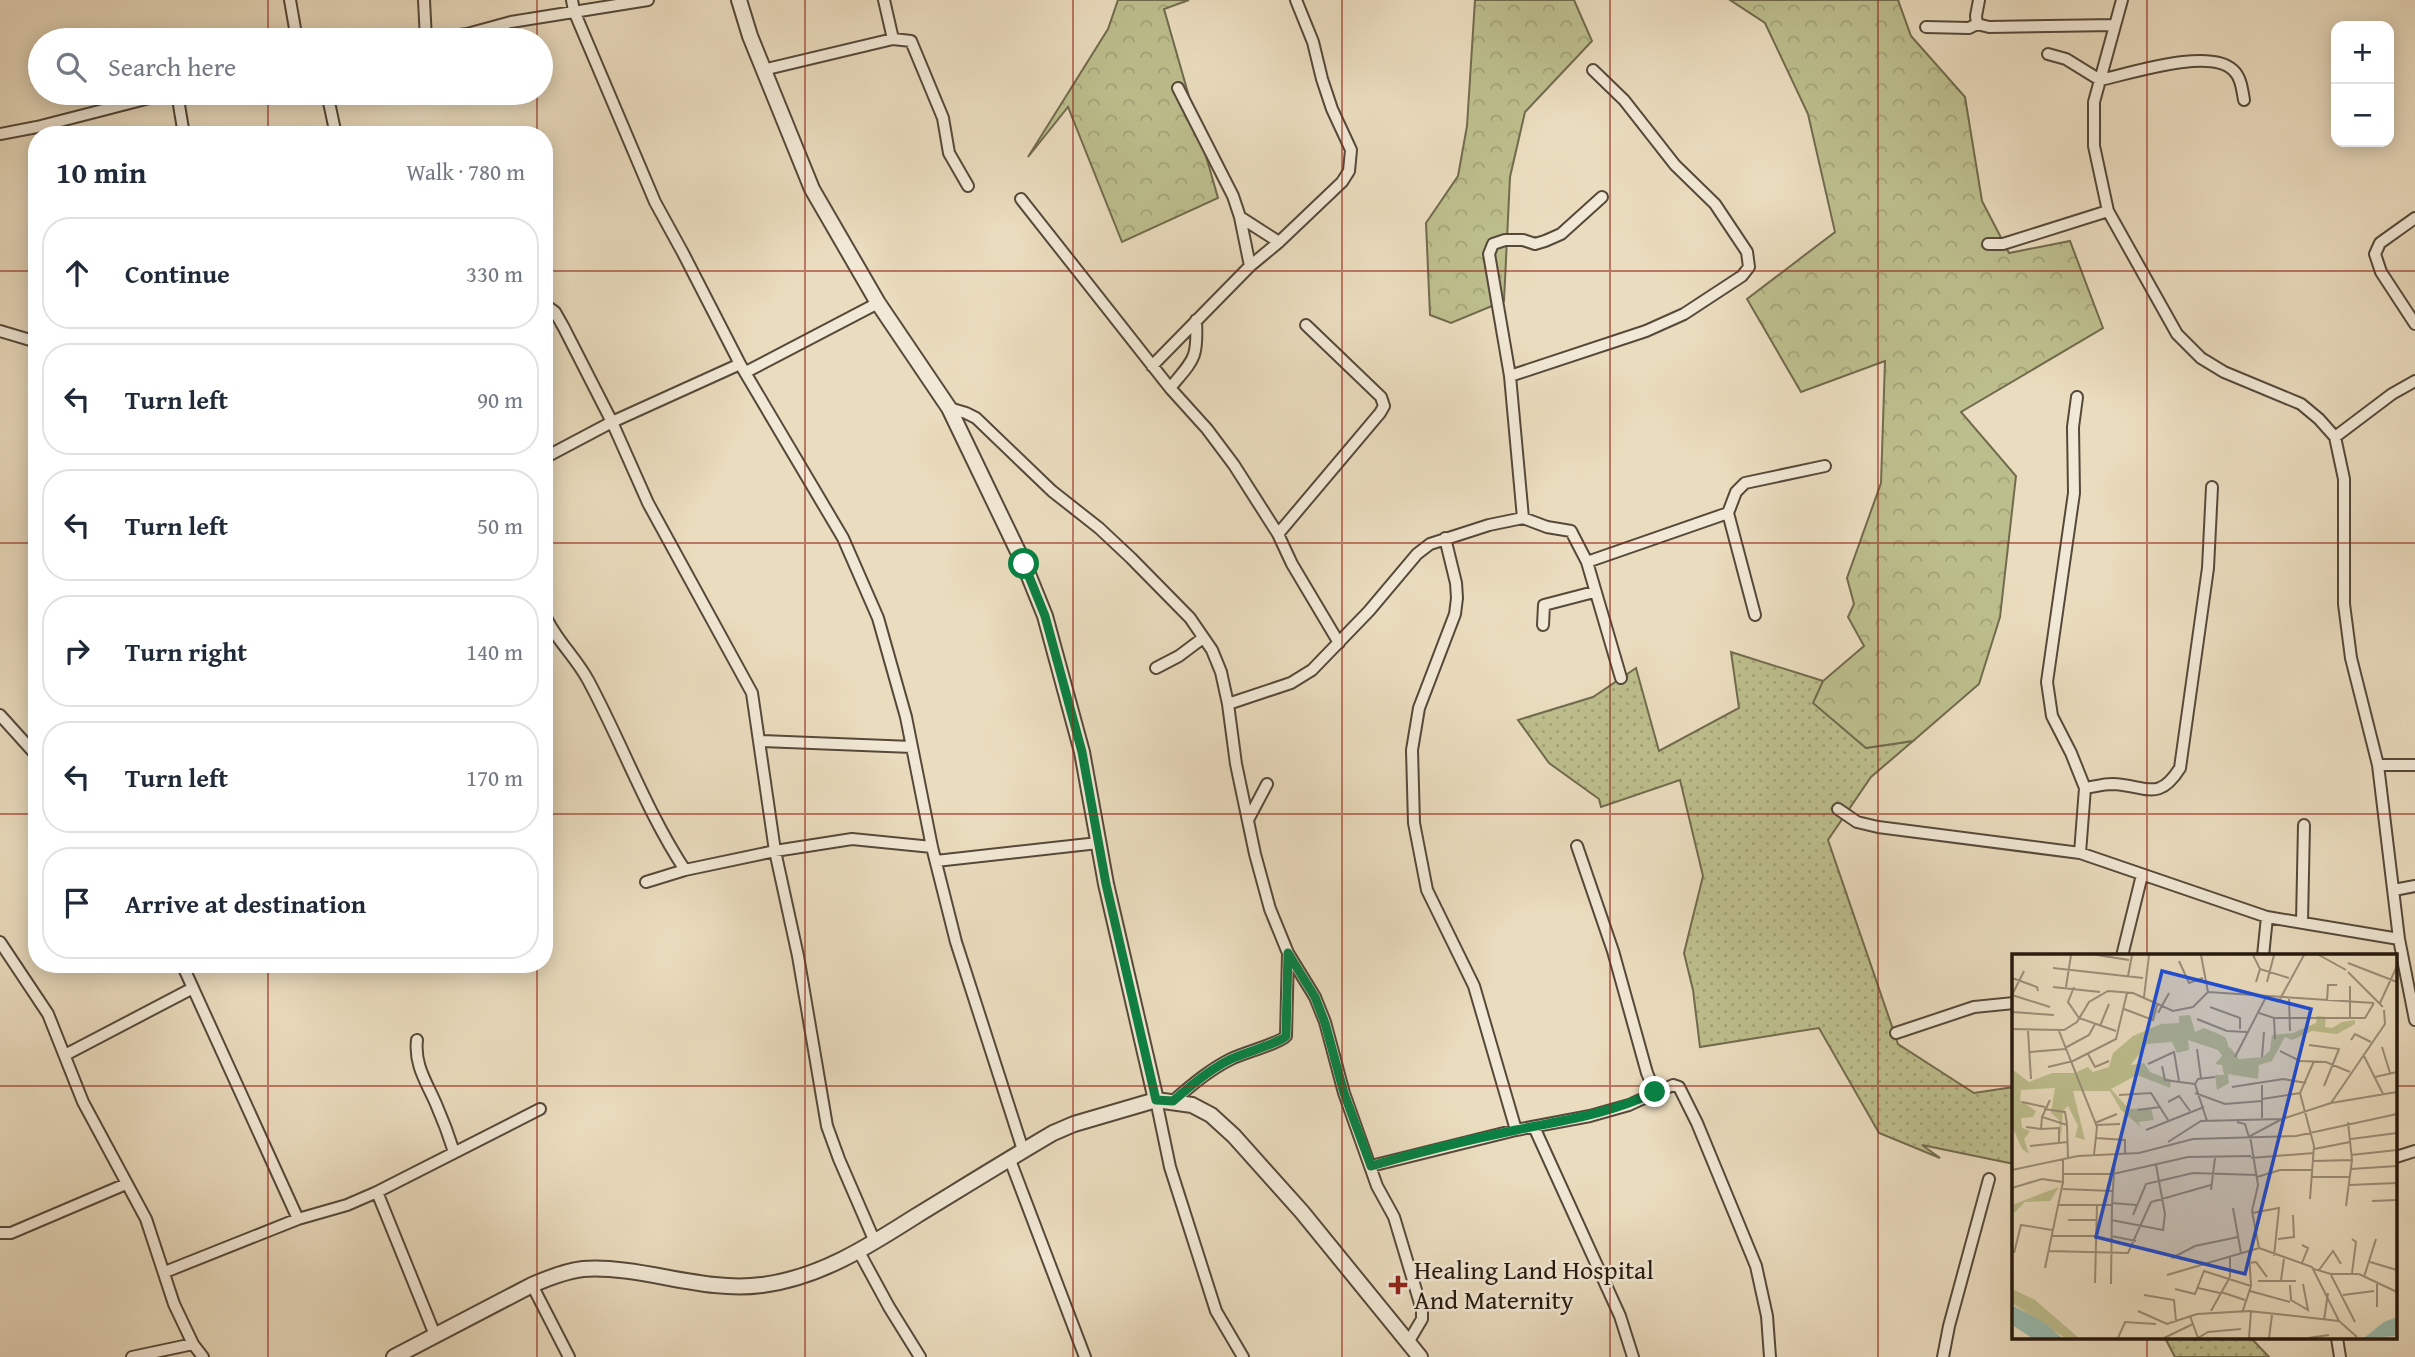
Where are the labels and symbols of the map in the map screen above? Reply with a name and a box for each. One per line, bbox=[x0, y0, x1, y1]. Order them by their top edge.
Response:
route start bbox=[1008, 548, 1039, 579]
inset map bbox=[2012, 954, 2398, 1340]
route end bbox=[1639, 1076, 1670, 1107]
place label: Healing Land Hospital And Maternity bbox=[1414, 1250, 1654, 1319]
marker: Healing Land Hospital And Maternity bbox=[1388, 1275, 1408, 1295]

